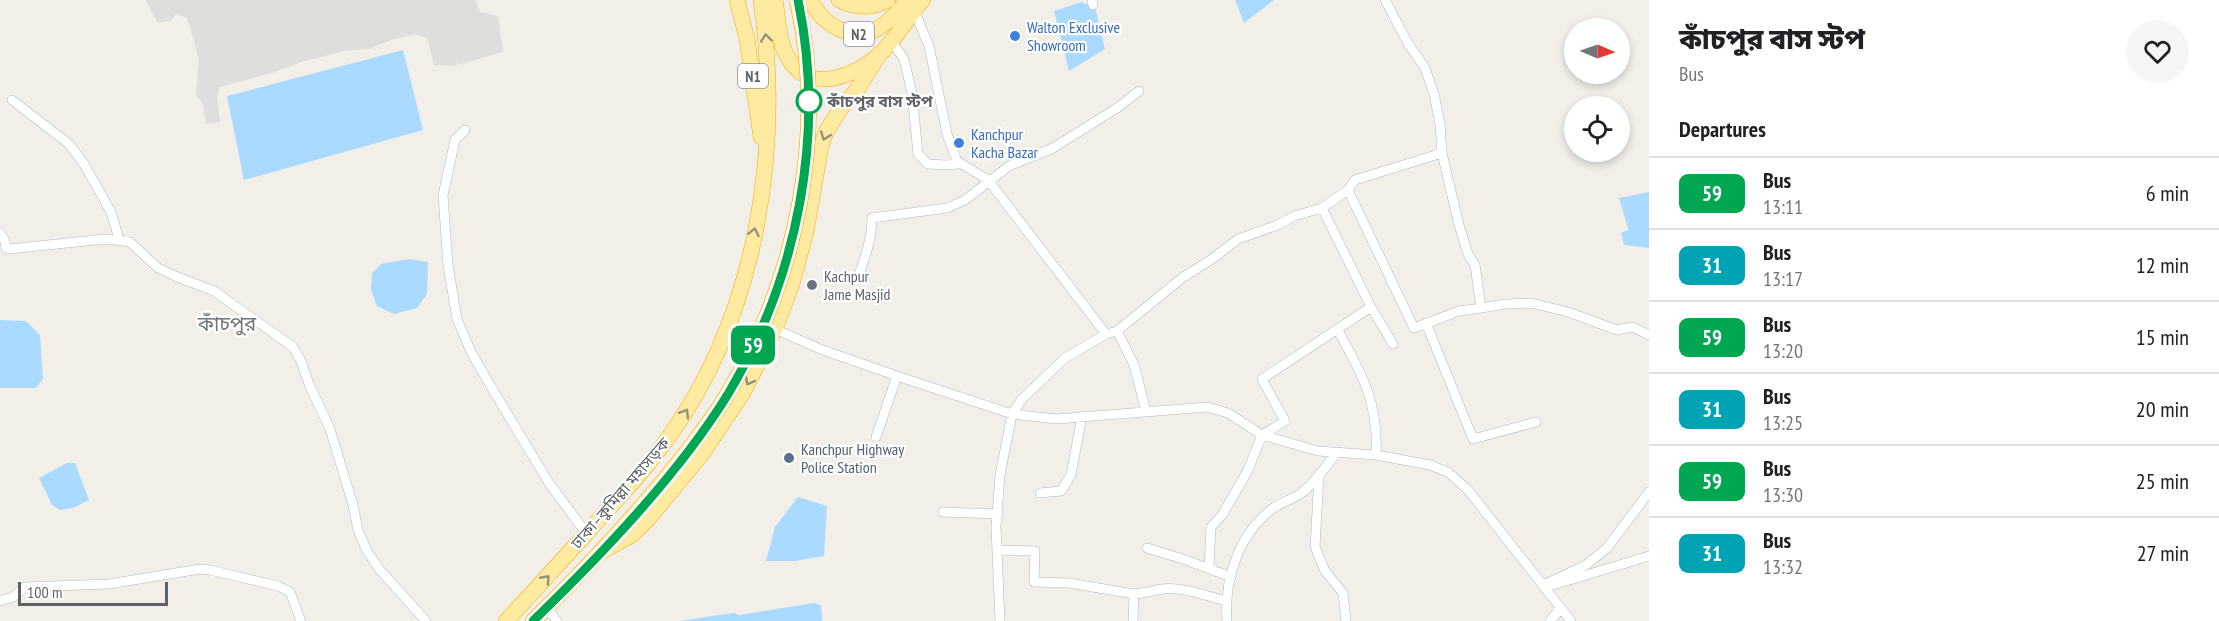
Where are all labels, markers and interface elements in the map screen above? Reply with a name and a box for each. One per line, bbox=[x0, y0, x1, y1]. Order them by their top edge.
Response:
place label: Walton Exclusive Showroom bbox=[1027, 17, 1120, 55]
north arrow bbox=[1564, 18, 1630, 84]
map controls bbox=[1564, 18, 1630, 162]
text: কাঁচপুর বাস স্টপ bbox=[1679, 20, 1865, 57]
button: heart bbox=[2126, 20, 2189, 83]
road number: N2 bbox=[844, 22, 874, 46]
marker: Walton Exclusive Showroom bbox=[1008, 29, 1022, 43]
one-way arrow bbox=[760, 34, 773, 43]
text: Bus bbox=[1679, 61, 1704, 87]
road number: N1 bbox=[738, 64, 768, 88]
marker: কাঁচপুর বাস স্টপ bbox=[796, 88, 822, 114]
place label: কাঁচপুর বাস স্টপ bbox=[826, 91, 933, 112]
button: locate bbox=[1564, 96, 1630, 162]
text: Departures bbox=[1679, 115, 1766, 143]
place label: Kanchpur Kacha Bazar bbox=[971, 124, 1039, 162]
one-way arrow bbox=[820, 130, 832, 141]
marker: Kanchpur Kacha Bazar bbox=[952, 136, 966, 150]
text: Bus bbox=[1763, 166, 1791, 194]
text: 6 min bbox=[2146, 179, 2189, 207]
text: 59 bbox=[1702, 180, 1722, 207]
text: 13:11 bbox=[1763, 194, 1803, 220]
one-way arrow bbox=[747, 228, 760, 238]
text: Bus bbox=[1763, 238, 1791, 266]
text: 12 min bbox=[2136, 251, 2189, 279]
text: 31 bbox=[1702, 252, 1722, 279]
place label: Kachpur Jame Masjid bbox=[823, 266, 891, 304]
text: 13:17 bbox=[1763, 266, 1803, 292]
marker: Kachpur Jame Masjid bbox=[805, 278, 819, 292]
text: Bus bbox=[1763, 310, 1791, 338]
district label: কাঁচপুর bbox=[197, 311, 257, 337]
text: 15 min bbox=[2136, 323, 2189, 351]
text: 59 bbox=[1702, 324, 1722, 351]
line badge: 59 bbox=[726, 326, 780, 364]
text: 59 bbox=[743, 332, 763, 359]
text: 13:20 bbox=[1763, 338, 1803, 364]
one-way arrow bbox=[745, 375, 756, 385]
text: Bus bbox=[1763, 382, 1791, 410]
text: 20 min bbox=[2136, 395, 2189, 423]
text: 31 bbox=[1702, 396, 1722, 423]
one-way arrow bbox=[677, 409, 689, 419]
text: 13:25 bbox=[1763, 410, 1803, 436]
street label: ঢাকা–কুমিল্লা মহাসড়ক bbox=[566, 432, 674, 553]
place label: Kanchpur Highway Police Station bbox=[801, 439, 904, 477]
marker: Kanchpur Highway Police Station bbox=[782, 451, 796, 465]
text: Bus bbox=[1763, 454, 1791, 482]
text: 25 min bbox=[2136, 467, 2189, 495]
text: 59 bbox=[1702, 468, 1722, 495]
text: 13:30 bbox=[1763, 482, 1803, 508]
text: Bus bbox=[1763, 526, 1791, 554]
text: 27 min bbox=[2137, 539, 2189, 567]
text: 31 bbox=[1702, 540, 1722, 567]
text: 13:32 bbox=[1763, 554, 1803, 580]
one-way arrow bbox=[539, 575, 550, 585]
scale bar bbox=[18, 579, 168, 606]
text: 100 m bbox=[27, 582, 62, 602]

